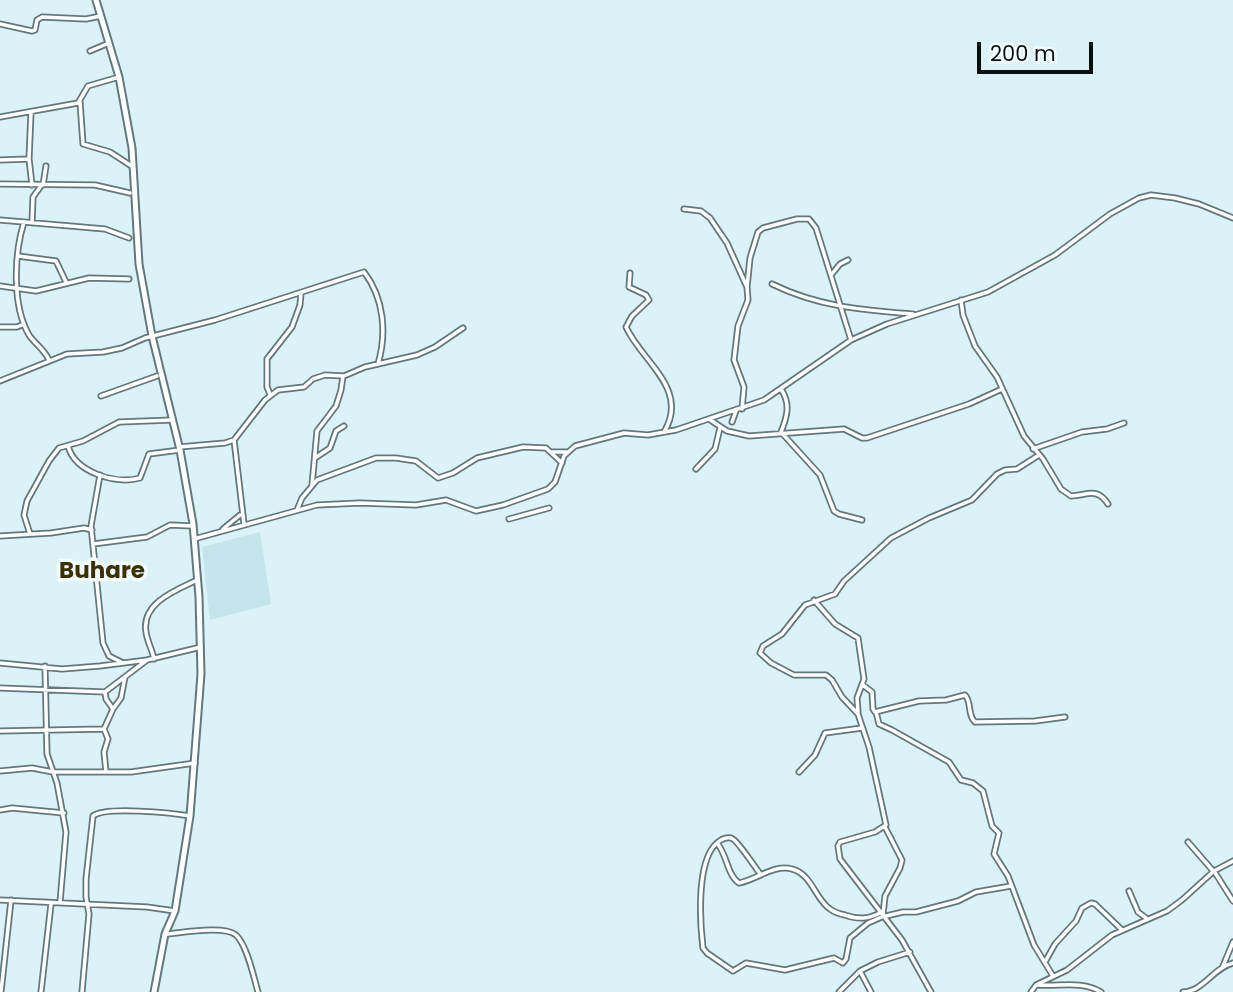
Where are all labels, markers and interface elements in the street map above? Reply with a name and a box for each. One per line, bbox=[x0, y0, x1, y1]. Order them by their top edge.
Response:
scale bar bbox=[981, 28, 1096, 72]
text: 200 m bbox=[990, 39, 1056, 68]
district label: Buhare bbox=[59, 558, 145, 586]

